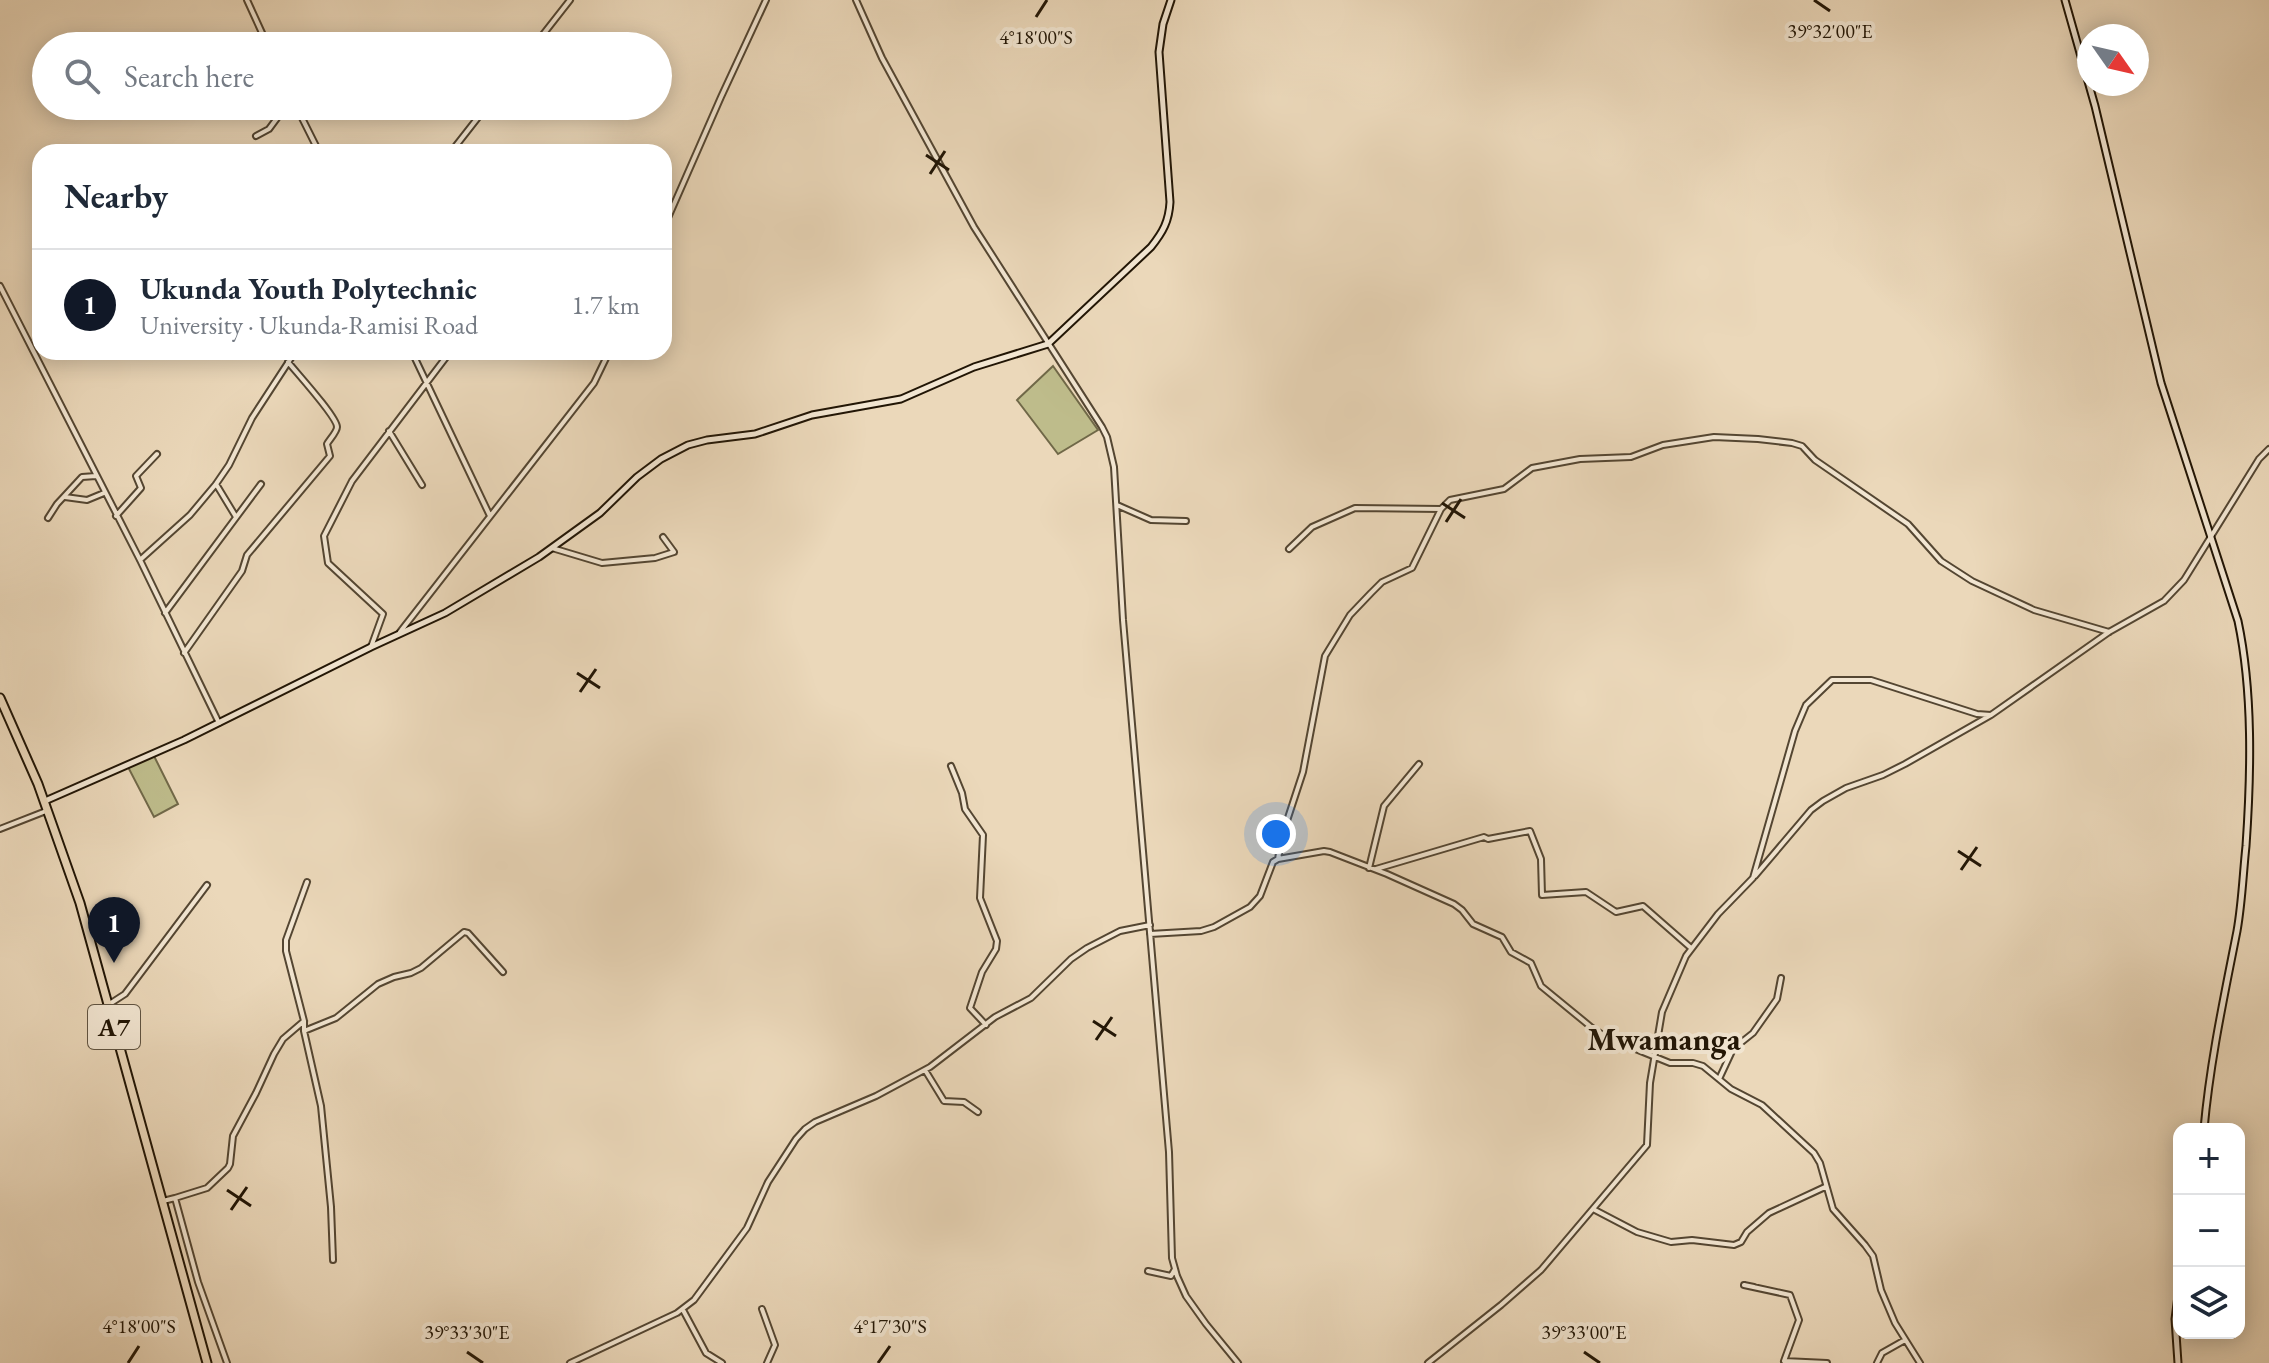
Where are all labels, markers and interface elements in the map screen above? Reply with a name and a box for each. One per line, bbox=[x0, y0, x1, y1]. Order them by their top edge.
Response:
text: 39°32'00"E bbox=[1787, 18, 1873, 44]
text: 4°18'00"S bbox=[999, 24, 1073, 50]
north arrow bbox=[2077, 24, 2149, 96]
search box bbox=[32, 32, 672, 120]
icon: search bbox=[60, 54, 104, 98]
text: Search here bbox=[124, 57, 254, 96]
text: Nearby bbox=[64, 174, 168, 218]
text: Ukunda Youth Polytechnic bbox=[140, 269, 477, 308]
text: 1 bbox=[83, 288, 97, 322]
text: 1.7 km bbox=[571, 288, 640, 322]
text: University · Ukunda-Ramisi Road bbox=[140, 308, 478, 342]
your location bbox=[1256, 814, 1296, 854]
pin: 1 bbox=[88, 897, 140, 963]
road number: A7 bbox=[88, 1005, 140, 1049]
district label: Mwamanga bbox=[1587, 1018, 1742, 1060]
map controls bbox=[2173, 1123, 2245, 1339]
button: + bbox=[2173, 1123, 2245, 1195]
button: − bbox=[2173, 1195, 2245, 1267]
button: layers bbox=[2173, 1267, 2245, 1339]
text: 4°18'00"S bbox=[102, 1313, 176, 1339]
text: 4°17'30"S bbox=[853, 1313, 927, 1339]
text: 39°33'30"E bbox=[424, 1319, 510, 1345]
text: 39°33'00"E bbox=[1541, 1319, 1627, 1345]

